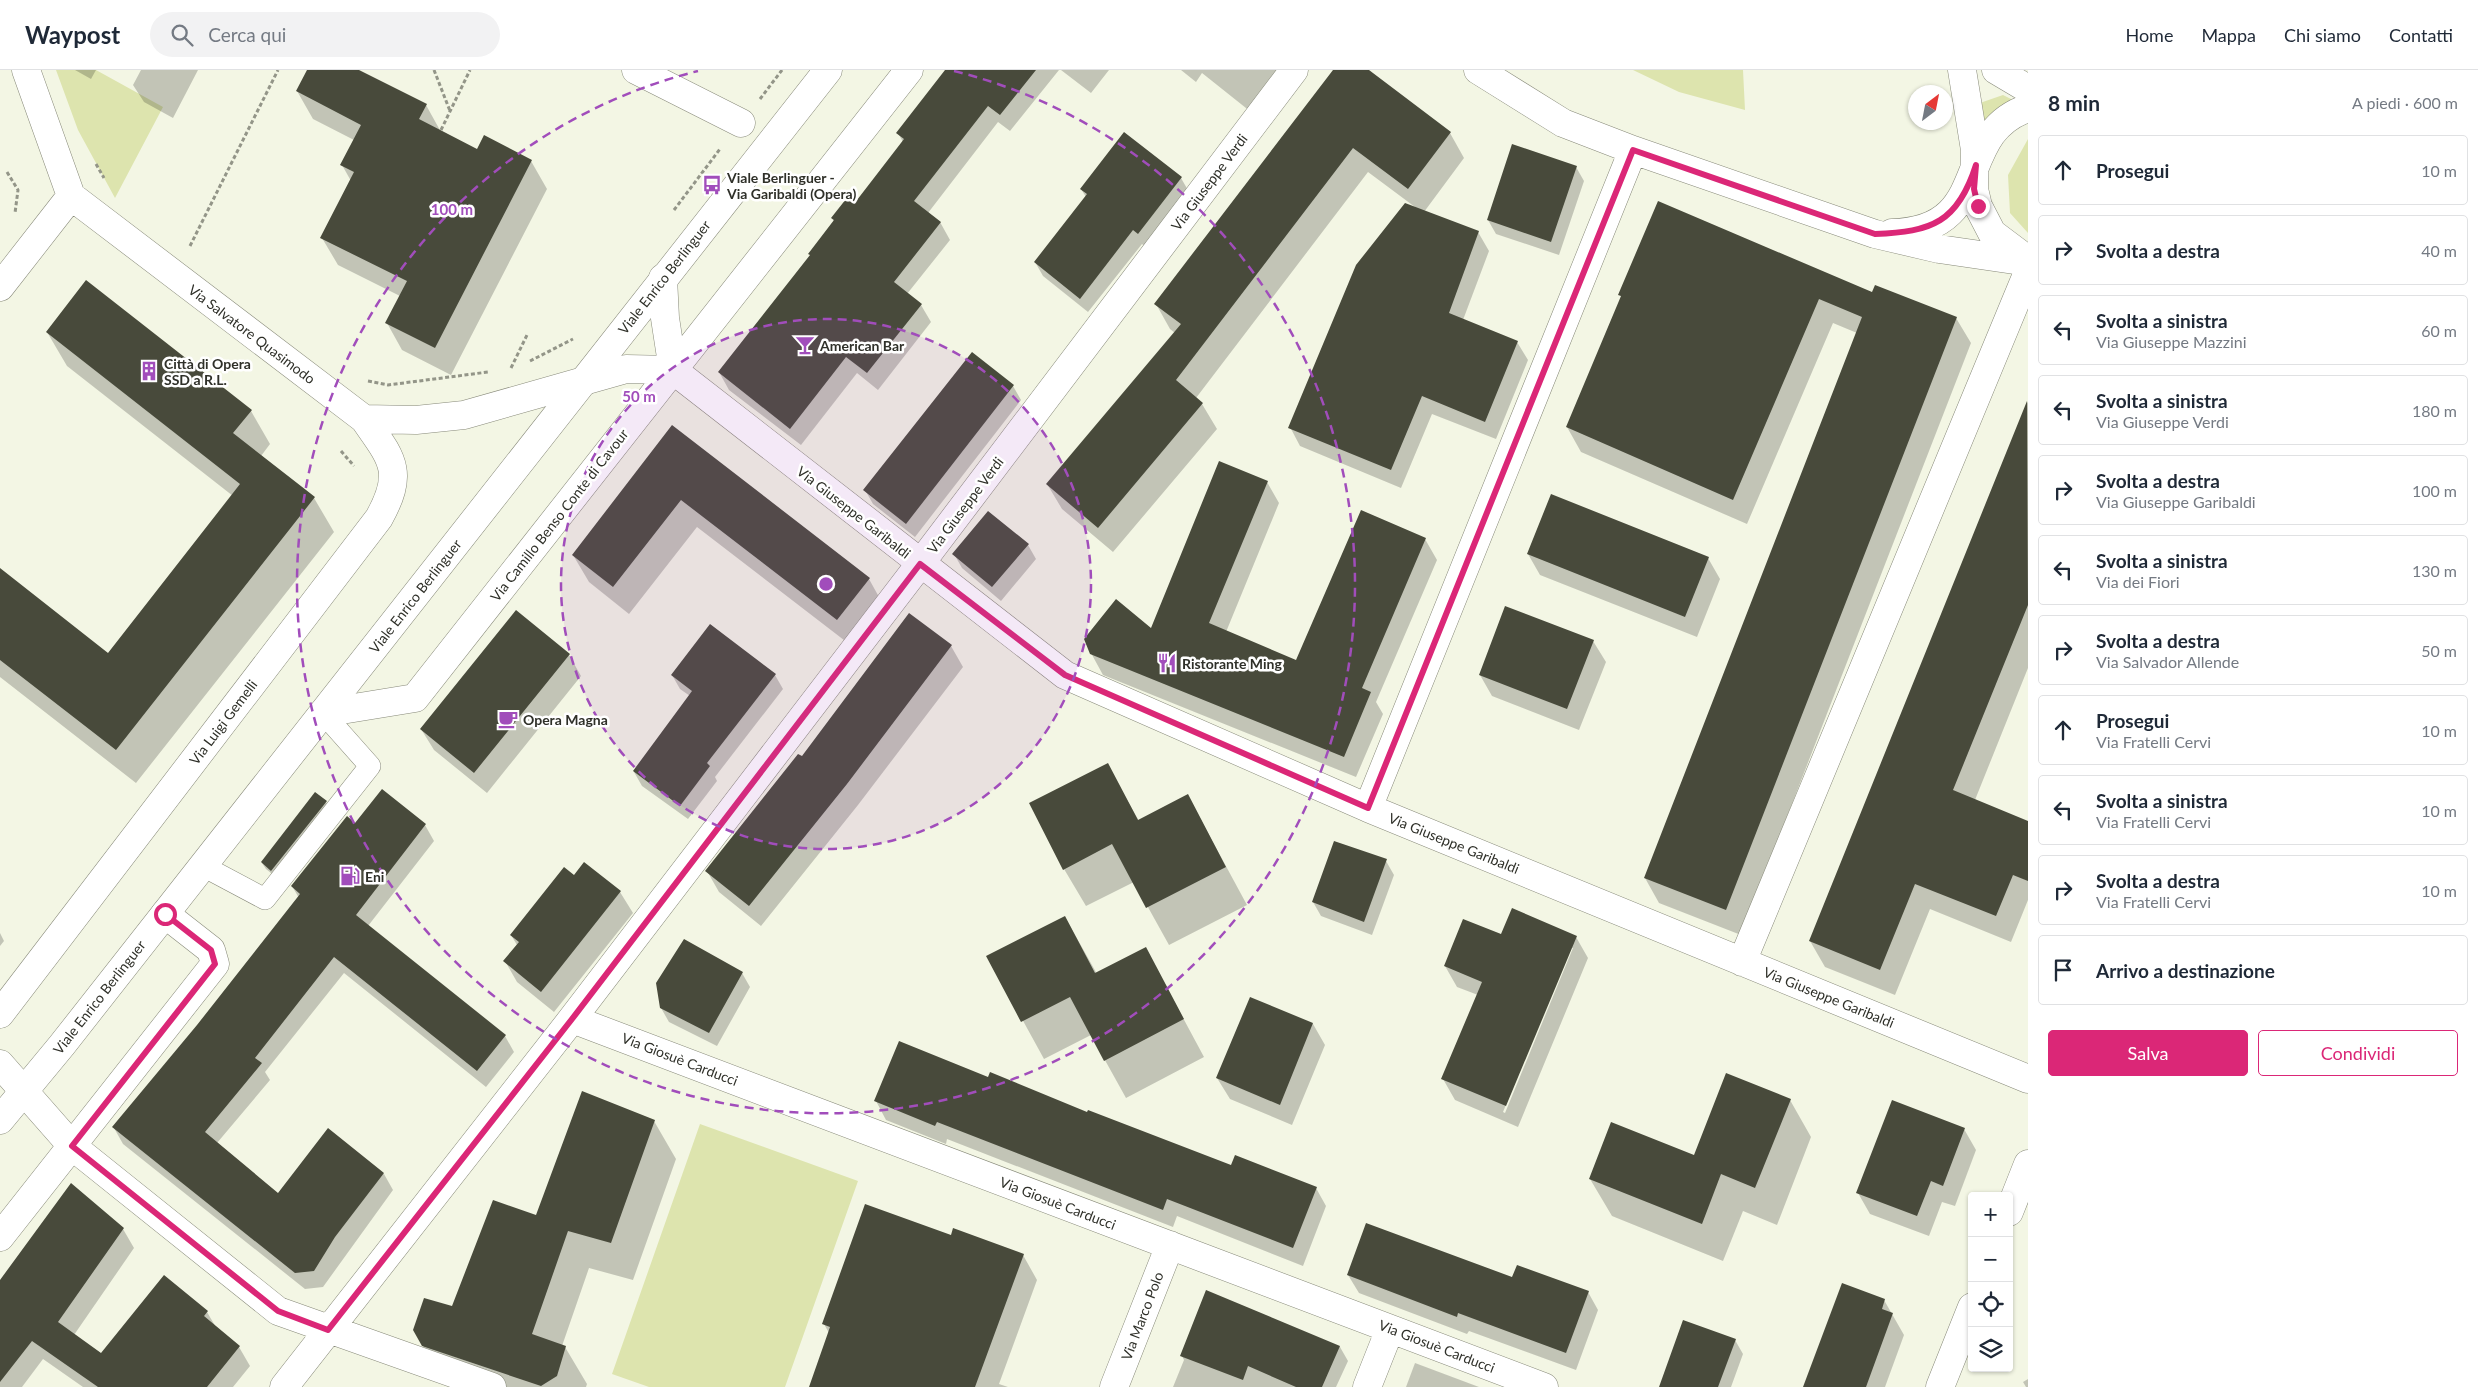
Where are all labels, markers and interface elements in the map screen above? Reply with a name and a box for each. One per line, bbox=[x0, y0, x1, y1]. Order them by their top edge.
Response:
search box bbox=[150, 12, 500, 57]
text: Waypost bbox=[25, 20, 120, 49]
icon: search bbox=[168, 21, 196, 49]
text: Cerca qui bbox=[208, 23, 286, 46]
text: Home bbox=[2125, 24, 2173, 46]
text: Mappa bbox=[2201, 24, 2256, 46]
text: Chi siamo bbox=[2284, 24, 2361, 46]
text: Contatti bbox=[2389, 24, 2453, 46]
north arrow bbox=[1908, 85, 1953, 130]
text: 8 min bbox=[2048, 90, 2100, 115]
text: A piedi · 600 m bbox=[2352, 93, 2458, 112]
street label: Via Giuseppe Verdi bbox=[1167, 130, 1251, 234]
icon: ahead bbox=[2049, 156, 2077, 184]
text: Prosegui bbox=[2096, 159, 2169, 182]
text: 10 m bbox=[2421, 161, 2457, 180]
place label: Viale Berlinguer - Via Garibaldi (Opera) bbox=[726, 169, 856, 202]
bus stop icon: Viale Berlinguer - Via Garibaldi (Opera) bbox=[701, 174, 723, 196]
route end bbox=[1967, 195, 1990, 218]
text: 100 m bbox=[431, 200, 473, 218]
street label: Viale Enrico Berlinguer bbox=[614, 217, 714, 337]
icon: right bbox=[2049, 236, 2077, 264]
text: Svolta a destra bbox=[2096, 239, 2220, 262]
text: 40 m bbox=[2421, 241, 2457, 260]
street label: Via Salvatore Quasimodo bbox=[185, 281, 319, 387]
text: Svolta a sinistra bbox=[2096, 309, 2228, 332]
icon: left bbox=[2049, 316, 2077, 344]
text: 60 m bbox=[2421, 321, 2457, 340]
text: Via Giuseppe Mazzini bbox=[2096, 332, 2247, 351]
bar icon: American Bar bbox=[794, 334, 816, 356]
place label: American Bar bbox=[819, 337, 905, 354]
place label: Città di Opera SSD a R.L. bbox=[164, 355, 251, 388]
building icon: Città di Opera SSD a R.L. bbox=[138, 360, 160, 382]
text: 50 m bbox=[622, 387, 656, 405]
text: Svolta a sinistra bbox=[2096, 389, 2228, 412]
icon: left bbox=[2049, 396, 2077, 424]
text: 180 m bbox=[2412, 401, 2457, 420]
text: Via Giuseppe Verdi bbox=[2096, 412, 2229, 431]
street label: Via Camillo Benso Conte di Cavour bbox=[486, 425, 632, 605]
street label: Via Giuseppe Verdi bbox=[923, 453, 1007, 557]
street label: Via Giuseppe Garibaldi bbox=[794, 462, 914, 562]
text: Svolta a destra bbox=[2096, 469, 2220, 492]
icon: right bbox=[2049, 476, 2077, 504]
text: 100 m bbox=[2412, 481, 2457, 500]
text: Via Giuseppe Garibaldi bbox=[2096, 492, 2256, 511]
street label: Viale Enrico Berlinguer bbox=[365, 536, 465, 656]
text: Svolta a sinistra bbox=[2096, 549, 2228, 572]
icon: left bbox=[2049, 556, 2077, 584]
text: 130 m bbox=[2412, 561, 2457, 580]
text: Via dei Fiori bbox=[2096, 572, 2180, 591]
centre of rings bbox=[817, 575, 835, 593]
text: Svolta a destra bbox=[2096, 629, 2220, 652]
icon: right bbox=[2049, 636, 2077, 664]
text: 50 m bbox=[2421, 641, 2457, 660]
restaurant icon: Ristorante Ming bbox=[1156, 652, 1178, 674]
text: Via Salvador Allende bbox=[2096, 652, 2239, 671]
place label: Ristorante Ming bbox=[1182, 655, 1282, 672]
street label: Via Luigi Gemelli bbox=[186, 676, 260, 768]
cafe icon: Opera Magna bbox=[497, 708, 519, 730]
text: Prosegui bbox=[2096, 709, 2169, 732]
place label: Opera Magna bbox=[523, 711, 608, 728]
icon: ahead bbox=[2049, 716, 2077, 744]
text: 10 m bbox=[2421, 721, 2457, 740]
text: Via Fratelli Cervi bbox=[2096, 732, 2211, 751]
text: Svolta a sinistra bbox=[2096, 789, 2228, 812]
icon: left bbox=[2049, 796, 2077, 824]
text: 10 m bbox=[2421, 801, 2457, 820]
street label: Via Giuseppe Garibaldi bbox=[1386, 809, 1522, 877]
text: Via Fratelli Cervi bbox=[2096, 812, 2211, 831]
fuel station icon: Eni bbox=[339, 865, 361, 887]
place label: Eni bbox=[365, 868, 384, 885]
text: Svolta a destra bbox=[2096, 869, 2220, 892]
icon: right bbox=[2049, 876, 2077, 904]
text: 10 m bbox=[2421, 881, 2457, 900]
text: Via Fratelli Cervi bbox=[2096, 892, 2211, 911]
route start bbox=[154, 903, 177, 926]
street label: Viale Enrico Berlinguer bbox=[49, 937, 149, 1057]
icon: arrive bbox=[2049, 956, 2077, 984]
text: Arrivo a destinazione bbox=[2096, 959, 2275, 982]
street label: Via Giuseppe Garibaldi bbox=[1761, 963, 1897, 1031]
street label: Via Giosuè Carducci bbox=[620, 1029, 740, 1089]
button: Salva bbox=[2048, 1030, 2248, 1076]
button: Condividi bbox=[2258, 1030, 2458, 1076]
street label: Via Giosuè Carducci bbox=[998, 1173, 1118, 1233]
map controls bbox=[1968, 1192, 2013, 1372]
button: + bbox=[1968, 1192, 2013, 1237]
button: − bbox=[1968, 1237, 2013, 1282]
street label: Via Marco Polo bbox=[1117, 1269, 1167, 1363]
button: locate bbox=[1968, 1282, 2013, 1327]
street label: Via Giosuè Carducci bbox=[1377, 1316, 1497, 1376]
button: layers bbox=[1968, 1327, 2013, 1372]

